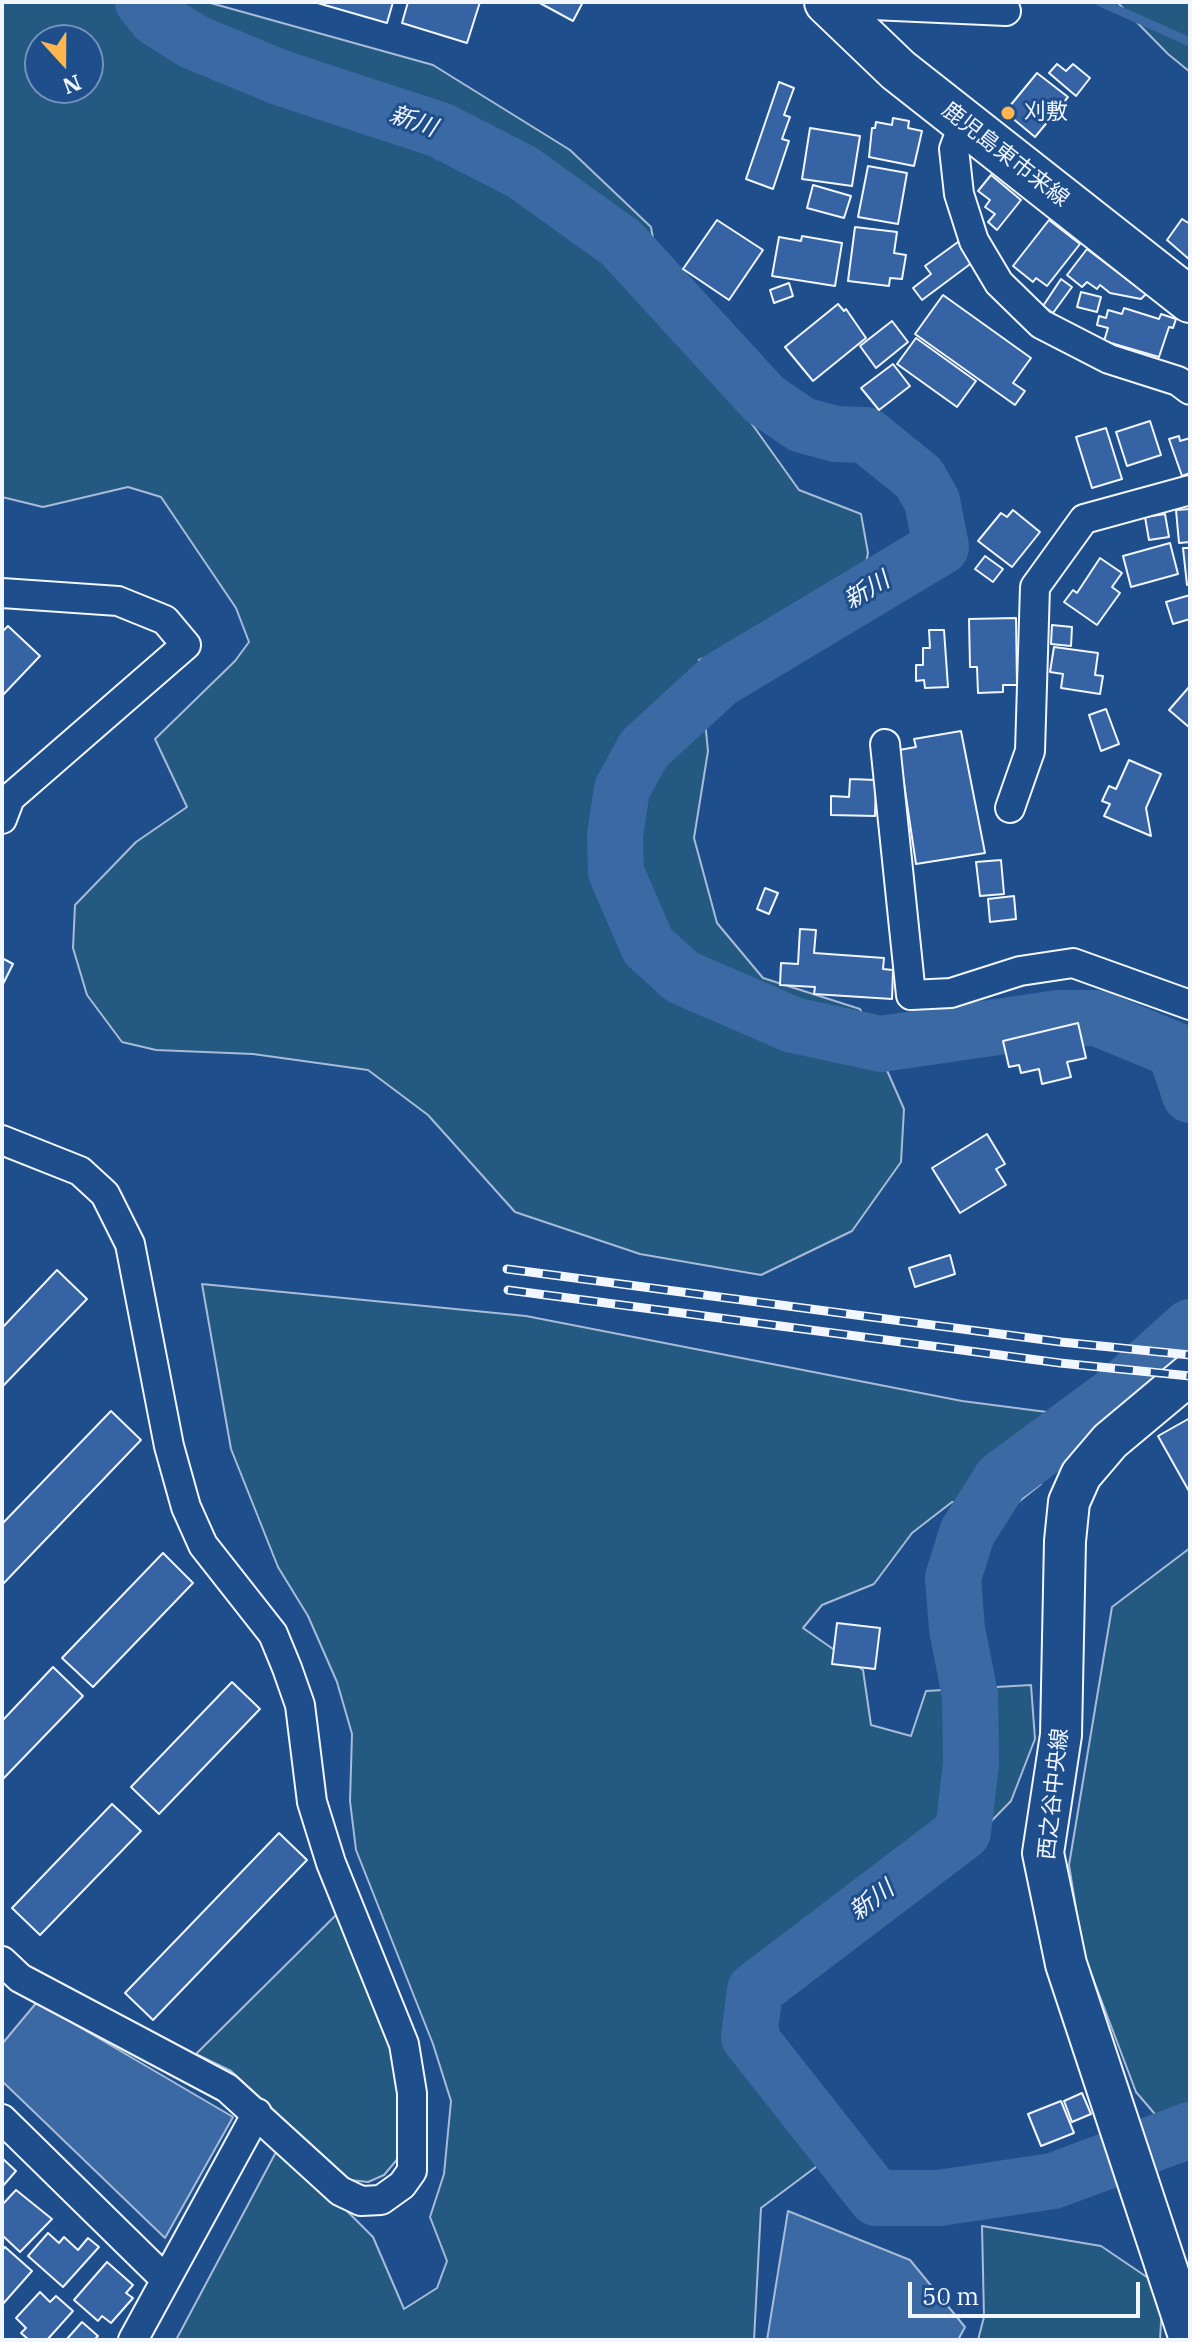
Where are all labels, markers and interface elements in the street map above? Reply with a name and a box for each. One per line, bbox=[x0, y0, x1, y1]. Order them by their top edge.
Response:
north arrow bbox=[24, 24, 104, 104]
text: N bbox=[59, 68, 85, 102]
street label: 鹿児島東市来線 bbox=[936, 97, 1074, 213]
place label: 刈敷 bbox=[1024, 100, 1068, 126]
water label: 新川 bbox=[386, 101, 440, 143]
marker: 刈敷 bbox=[999, 104, 1017, 122]
water label: 新川 bbox=[839, 566, 895, 616]
street label: 西之谷中央線 bbox=[1034, 1727, 1074, 1861]
water label: 新川 bbox=[844, 1875, 900, 1927]
scale bar bbox=[912, 2266, 1144, 2316]
text: 50 m bbox=[922, 2280, 979, 2312]

